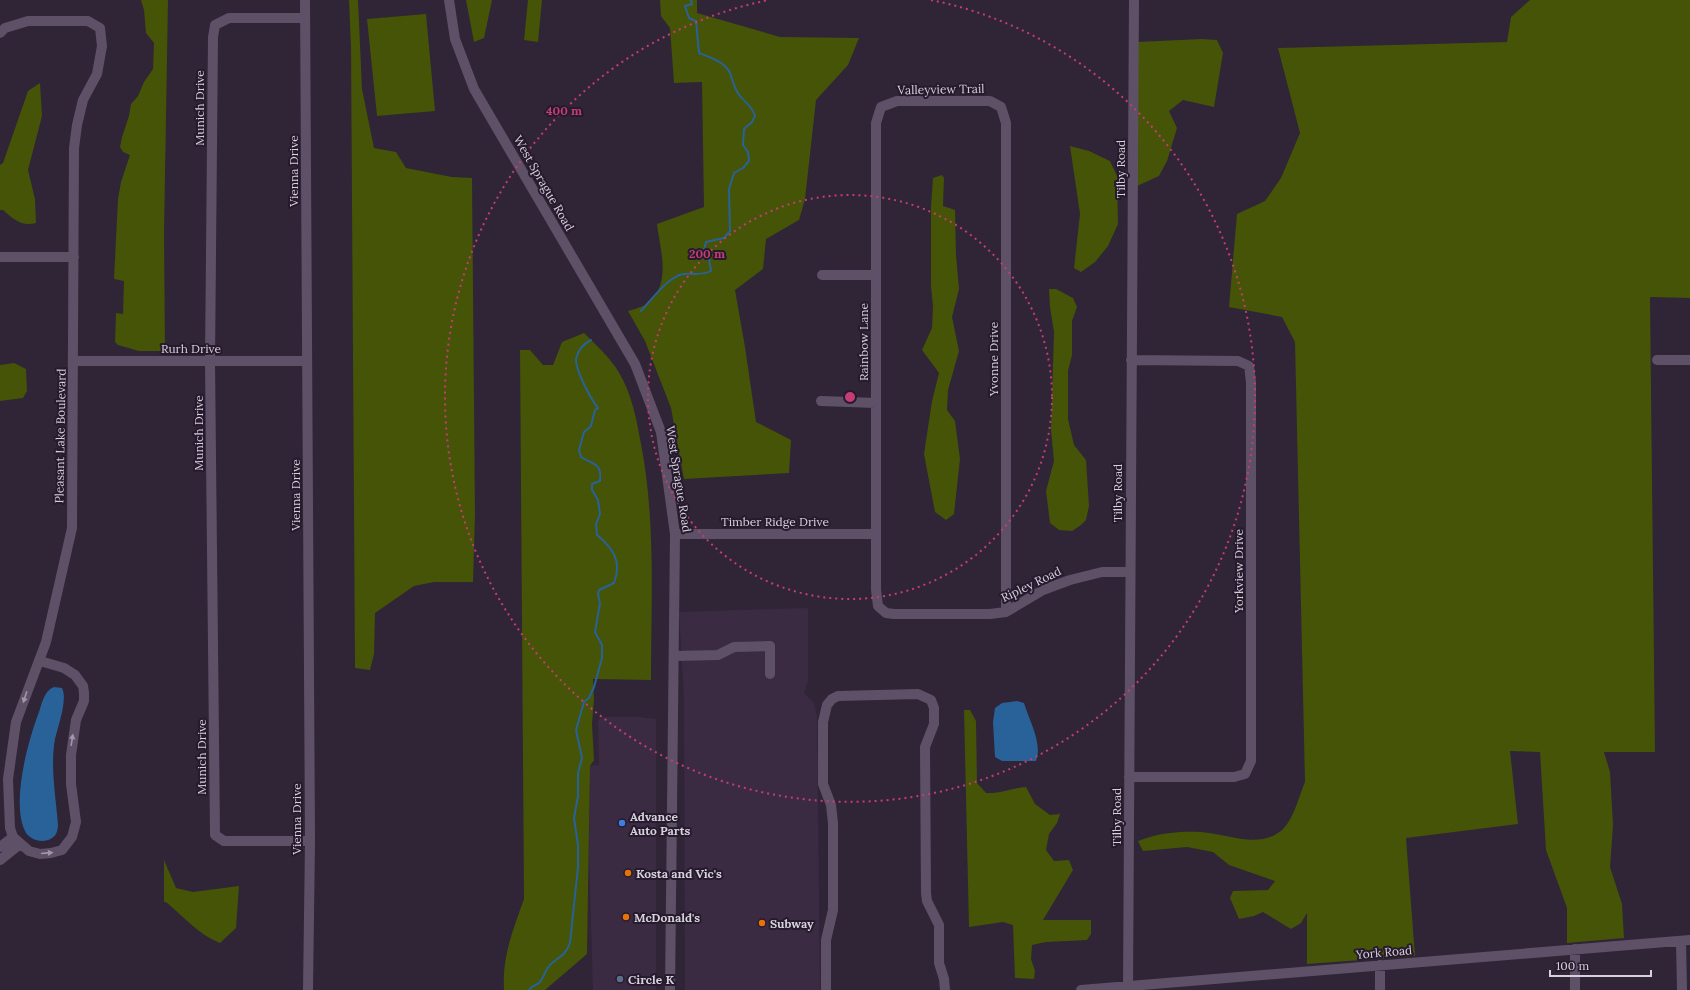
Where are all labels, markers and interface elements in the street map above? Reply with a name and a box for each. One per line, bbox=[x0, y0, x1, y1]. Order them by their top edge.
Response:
street label: Munich Drive bbox=[192, 70, 207, 146]
street label: Valleyview Trail bbox=[896, 81, 985, 97]
text: 400 m bbox=[546, 103, 582, 118]
street label: West Sprague Road bbox=[511, 133, 577, 233]
street label: Vienna Drive bbox=[286, 135, 301, 208]
street label: Tilby Road bbox=[1113, 140, 1128, 198]
text: 200 m bbox=[689, 246, 725, 261]
street label: Rainbow Lane bbox=[856, 302, 871, 381]
street label: Yvonne Drive bbox=[986, 321, 1001, 397]
street label: Rurh Drive bbox=[161, 341, 222, 356]
street label: Pleasant Lake Boulevard bbox=[51, 368, 69, 504]
centre of rings bbox=[843, 390, 857, 404]
street label: Munich Drive bbox=[191, 395, 206, 471]
street label: West Sprague Road bbox=[663, 425, 695, 533]
street label: Vienna Drive bbox=[288, 459, 303, 532]
street label: Tilby Road bbox=[1110, 464, 1125, 522]
street label: Timber Ridge Drive bbox=[721, 514, 829, 529]
street label: Yorkview Drive bbox=[1231, 528, 1246, 614]
street label: Ripley Road bbox=[998, 563, 1064, 605]
one-way arrow bbox=[21, 692, 27, 704]
street label: Munich Drive bbox=[194, 719, 209, 795]
one-way arrow bbox=[69, 734, 75, 746]
street label: Vienna Drive bbox=[289, 783, 304, 856]
street label: Tilby Road bbox=[1109, 788, 1124, 846]
place label: Advance Auto Parts bbox=[630, 809, 691, 838]
marker: Advance Auto Parts bbox=[617, 818, 627, 828]
one-way arrow bbox=[40, 850, 53, 857]
place label: Kosta and Vic's bbox=[636, 866, 722, 881]
marker: Kosta and Vic's bbox=[623, 868, 633, 878]
place label: McDonald's bbox=[634, 910, 700, 925]
marker: McDonald's bbox=[621, 912, 631, 922]
place label: Subway bbox=[770, 916, 814, 931]
marker: Subway bbox=[757, 918, 767, 928]
street label: York Road bbox=[1354, 942, 1413, 962]
scale bar bbox=[1550, 952, 1651, 978]
text: 100 m bbox=[1556, 958, 1589, 973]
place label: Circle K bbox=[628, 972, 674, 987]
marker: Circle K bbox=[615, 974, 625, 984]

